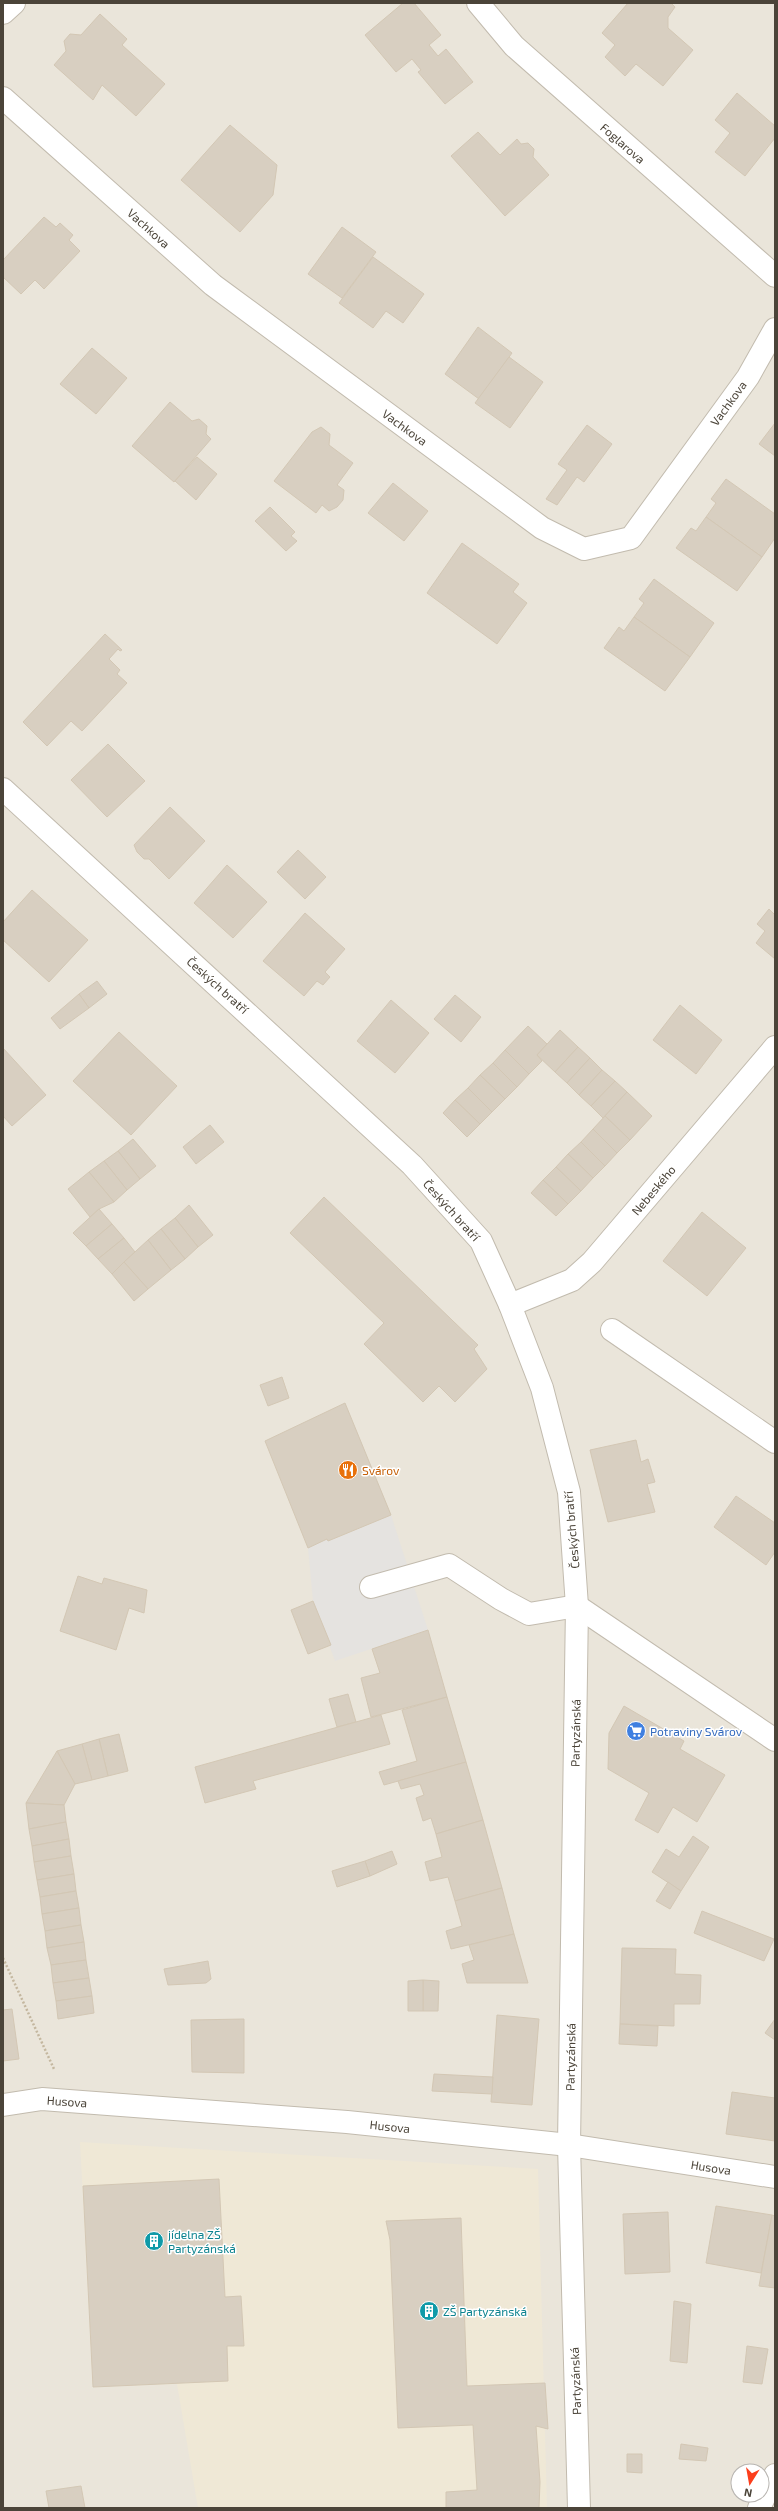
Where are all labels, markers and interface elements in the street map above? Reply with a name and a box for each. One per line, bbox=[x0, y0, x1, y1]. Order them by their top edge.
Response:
street label: Foglarova bbox=[598, 120, 648, 166]
street label: Vachkova bbox=[125, 205, 173, 251]
street label: Vachkova bbox=[707, 378, 749, 428]
street label: Vachkova bbox=[380, 406, 430, 448]
street label: Českých bratří bbox=[184, 954, 252, 1017]
street label: Nebeského bbox=[628, 1162, 678, 1218]
street label: Českých bratří bbox=[421, 1176, 484, 1244]
restaurant icon: Svárov bbox=[337, 1459, 359, 1481]
place label: Svárov bbox=[362, 1463, 400, 1477]
street label: Českých bratří bbox=[561, 1490, 581, 1569]
street label: Partyzánská bbox=[567, 1699, 583, 1767]
supermarket icon: Potraviny Svárov bbox=[625, 1720, 647, 1742]
place label: Potraviny Svárov bbox=[650, 1724, 743, 1738]
street label: Partyzánská bbox=[562, 2023, 578, 2091]
street label: Husova bbox=[46, 2093, 88, 2109]
street label: Husova bbox=[369, 2117, 411, 2135]
street label: Husova bbox=[690, 2157, 732, 2177]
place label: jídelna ZŠ Partyzánská bbox=[168, 2227, 236, 2255]
building icon: jídelna ZŠ Partyzánská bbox=[143, 2230, 165, 2252]
building icon: ZŠ Partyzánská bbox=[418, 2300, 440, 2322]
place label: ZŠ Partyzánská bbox=[443, 2304, 527, 2318]
street label: Partyzánská bbox=[567, 2347, 583, 2415]
north arrow bbox=[730, 2463, 770, 2503]
text: N bbox=[743, 2486, 753, 2500]

